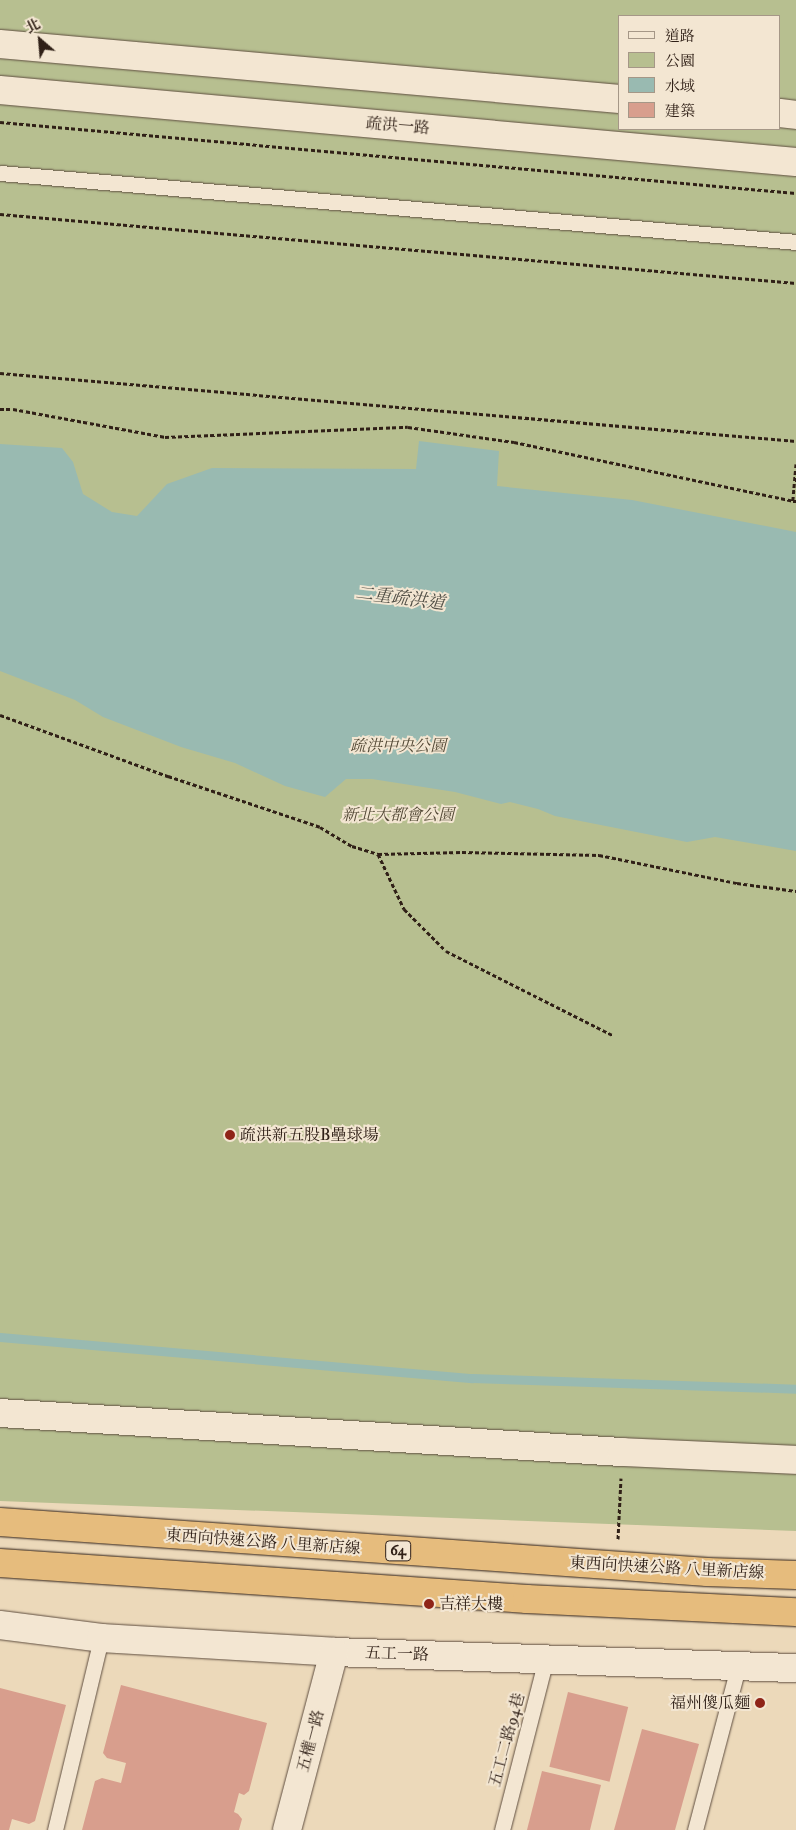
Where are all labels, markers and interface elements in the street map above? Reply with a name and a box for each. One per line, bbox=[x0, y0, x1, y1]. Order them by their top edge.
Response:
north arrow bbox=[15, 15, 65, 65]
text: 北 bbox=[23, 15, 43, 37]
legend bbox=[618, 15, 781, 130]
text: 道路 bbox=[665, 27, 695, 46]
text: 公園 bbox=[665, 52, 695, 71]
text: 水域 bbox=[665, 77, 695, 96]
text: 建築 bbox=[665, 102, 695, 121]
street label: 疏洪一路 bbox=[365, 114, 431, 138]
water label: 二重疏洪道 bbox=[354, 583, 446, 615]
park label: 疏洪中央公園 bbox=[350, 736, 446, 756]
park label: 新北大都會公園 bbox=[342, 805, 454, 825]
place label: 疏洪新五股B壘球場 bbox=[240, 1125, 378, 1145]
marker: 疏洪新五股B壘球場 bbox=[224, 1129, 236, 1141]
street label: 東西向快速公路 八里新店線 bbox=[165, 1526, 361, 1558]
road number: 64 bbox=[384, 1538, 412, 1564]
street label: 東西向快速公路 八里新店線 bbox=[569, 1553, 765, 1583]
place label: 吉祥大樓 bbox=[439, 1594, 503, 1614]
marker: 吉祥大樓 bbox=[423, 1598, 435, 1610]
street label: 五工一路 bbox=[365, 1643, 429, 1665]
street label: 五工二路94巷 bbox=[485, 1691, 529, 1789]
place label: 福州傻瓜麵 bbox=[670, 1693, 750, 1713]
marker: 福州傻瓜麵 bbox=[754, 1697, 766, 1709]
street label: 五權一路 bbox=[293, 1708, 329, 1774]

